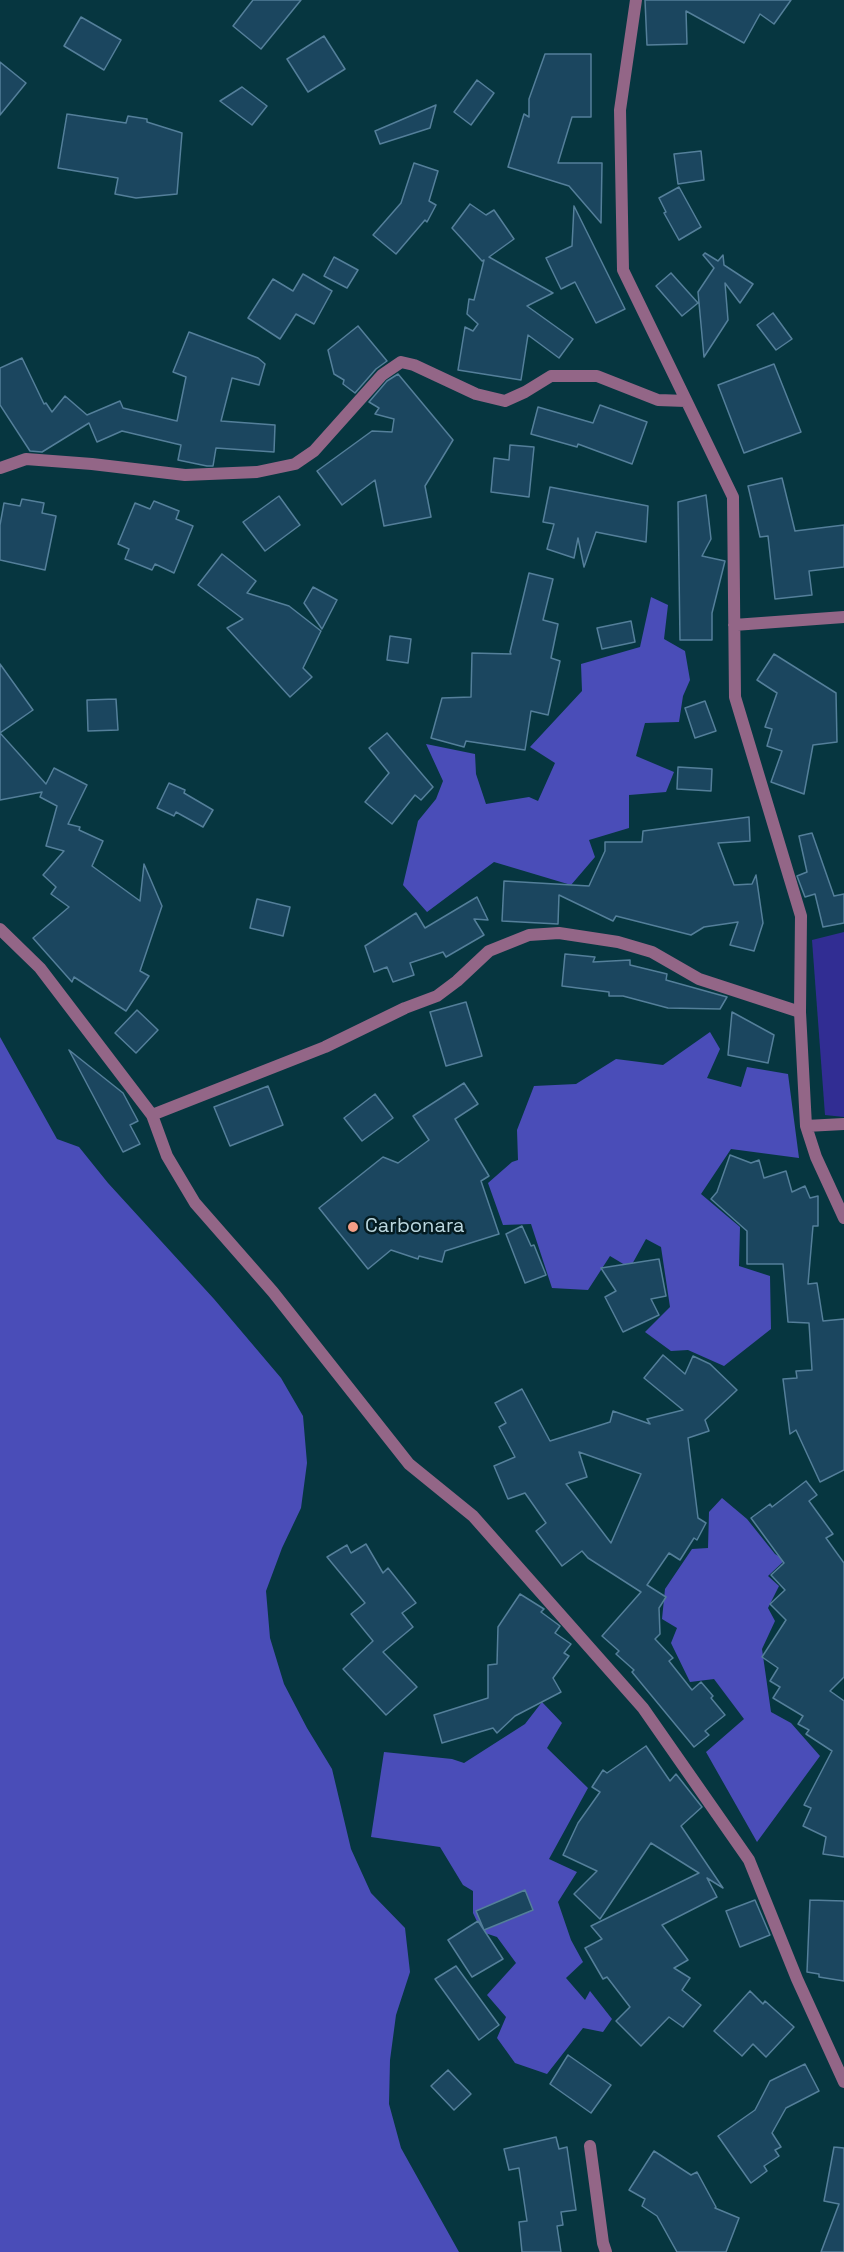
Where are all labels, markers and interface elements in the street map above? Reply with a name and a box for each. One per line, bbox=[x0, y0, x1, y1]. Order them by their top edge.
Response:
place label: Carbonara bbox=[365, 1215, 465, 1239]
marker: Carbonara bbox=[346, 1220, 360, 1234]

